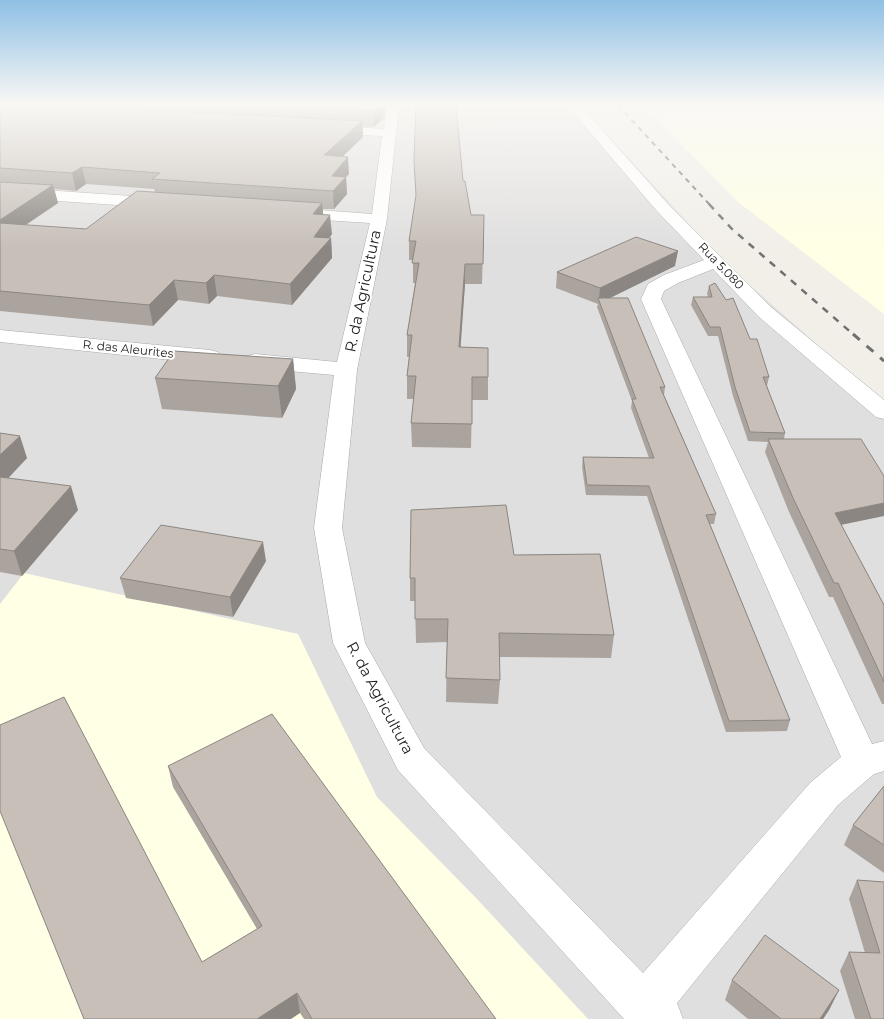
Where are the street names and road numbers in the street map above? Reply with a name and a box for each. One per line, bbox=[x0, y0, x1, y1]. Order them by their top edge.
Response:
street label: R. da Agricultura bbox=[340, 228, 385, 354]
street label: Rua 5.080 bbox=[695, 239, 748, 292]
street label: R. das Aleurites bbox=[82, 336, 174, 361]
street label: R. da Agricultura bbox=[343, 638, 418, 757]

